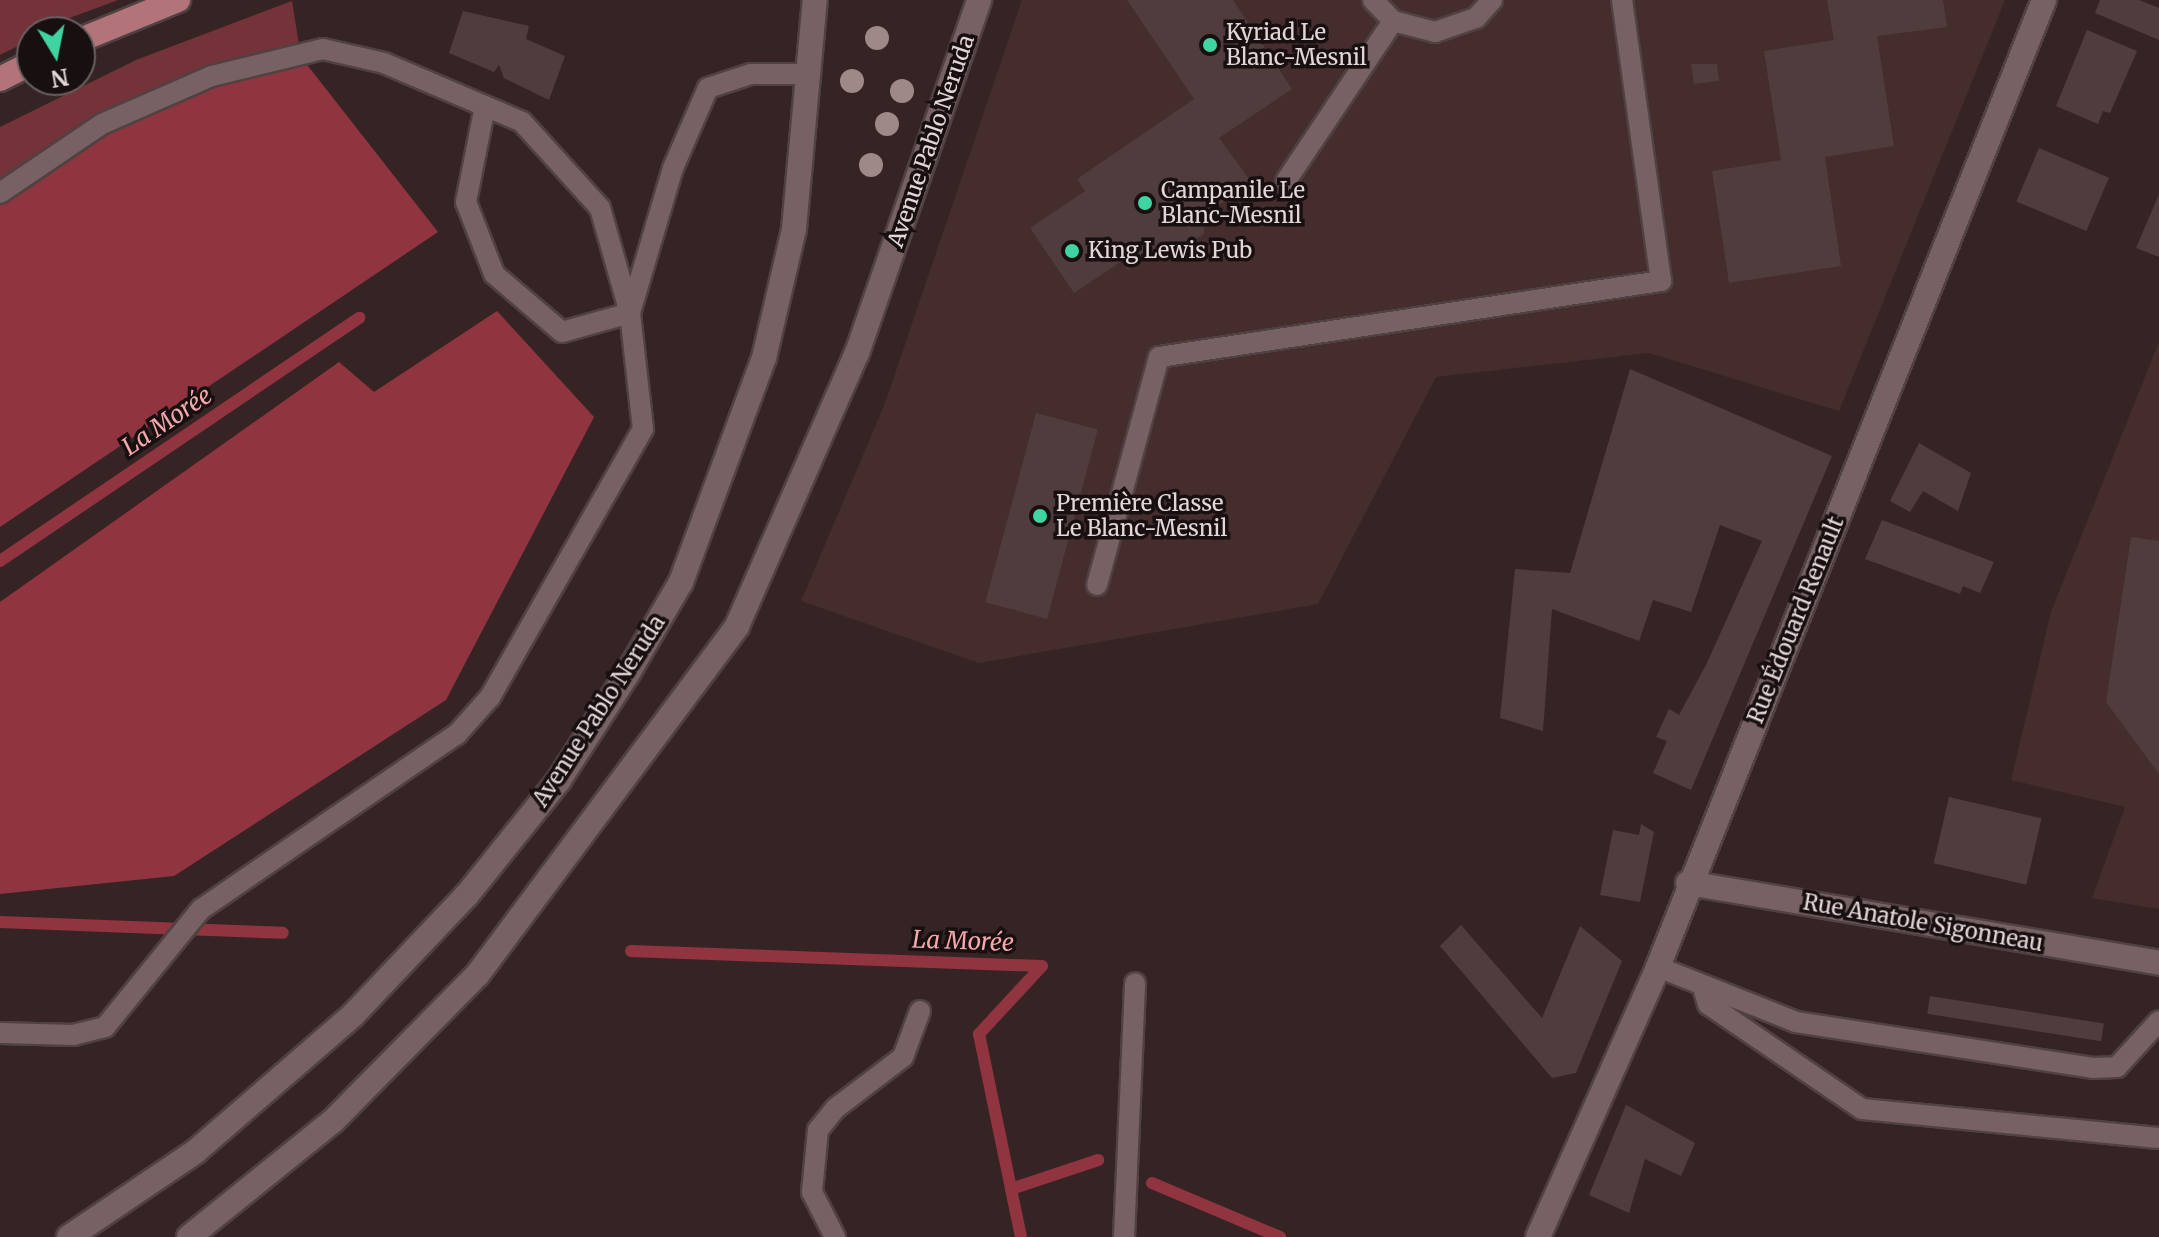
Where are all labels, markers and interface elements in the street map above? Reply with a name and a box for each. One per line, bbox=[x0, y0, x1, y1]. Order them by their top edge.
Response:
north arrow bbox=[16, 16, 96, 96]
place label: Kyriad Le Blanc-Mesnil bbox=[1226, 19, 1367, 70]
street label: Avenue Pablo Neruda bbox=[882, 31, 980, 251]
marker: Kyriad Le Blanc-Mesnil bbox=[1201, 36, 1219, 54]
text: N bbox=[49, 62, 71, 93]
place label: Campanile Le Blanc-Mesnil bbox=[1161, 177, 1305, 228]
marker: Campanile Le Blanc-Mesnil bbox=[1136, 194, 1154, 212]
place label: King Lewis Pub bbox=[1088, 238, 1252, 264]
marker: King Lewis Pub bbox=[1063, 242, 1081, 260]
water label: La Morée bbox=[117, 381, 217, 461]
place label: Première Classe Le Blanc-Mesnil bbox=[1056, 490, 1227, 542]
marker: Première Classe Le Blanc-Mesnil bbox=[1031, 507, 1049, 525]
street label: Rue Édouard Renault bbox=[1742, 513, 1850, 727]
street label: Avenue Pablo Neruda bbox=[527, 610, 671, 812]
street label: Rue Anatole Sigonneau bbox=[1801, 889, 2045, 957]
water label: La Morée bbox=[912, 925, 1014, 957]

